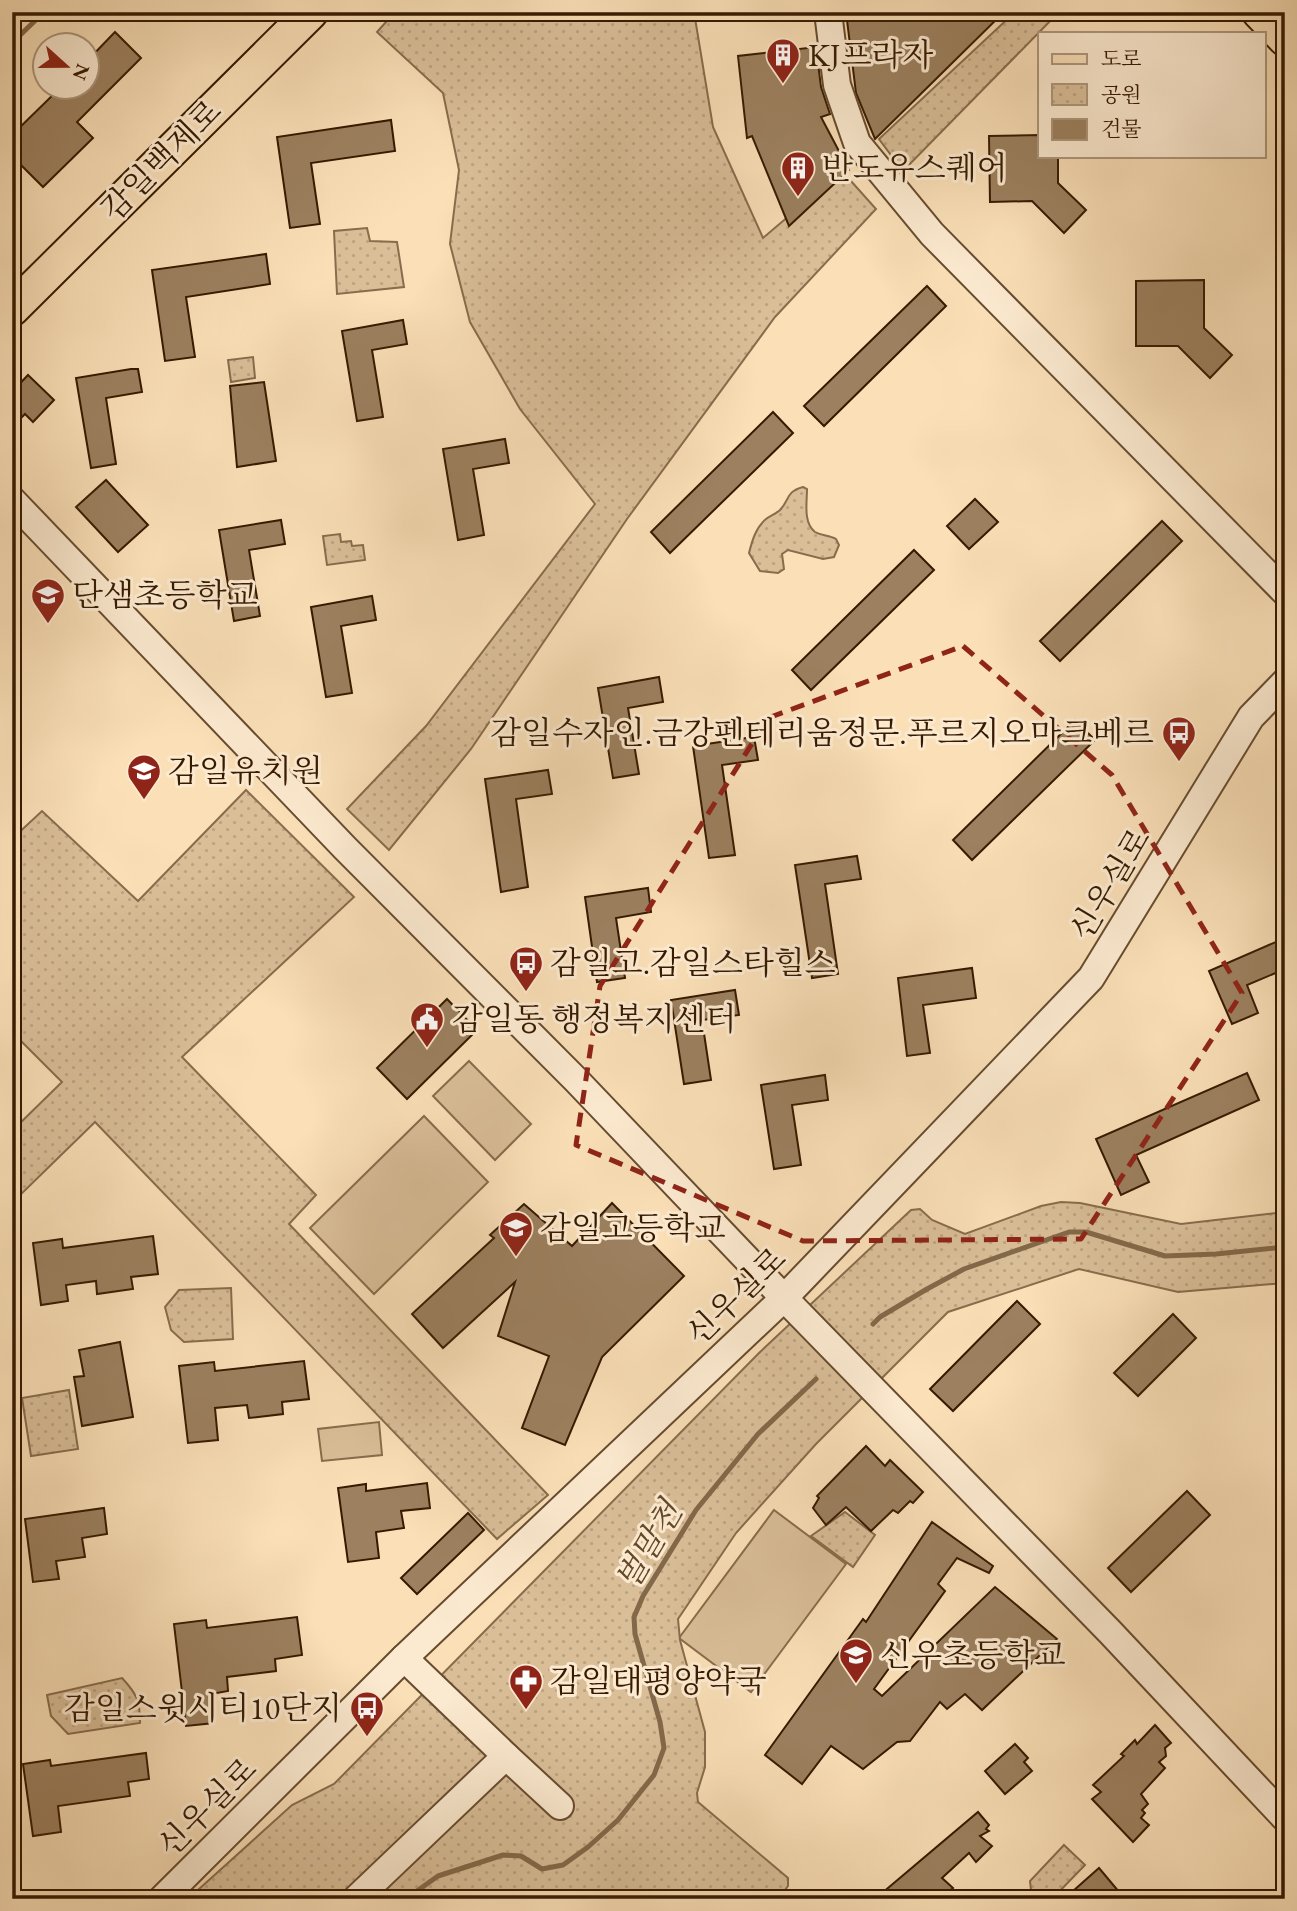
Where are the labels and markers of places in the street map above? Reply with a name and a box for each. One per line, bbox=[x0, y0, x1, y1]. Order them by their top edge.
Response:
place label: KJ프라자 bbox=[808, 34, 933, 76]
building icon: KJ프라자 bbox=[764, 36, 802, 85]
place label: 반도유스퀘어 bbox=[822, 147, 1007, 189]
building icon: 반도유스퀘어 bbox=[779, 149, 817, 198]
place label: 단샘초등학교 bbox=[72, 574, 258, 616]
school or university icon: 단샘초등학교 bbox=[29, 576, 67, 625]
place label: 감일수자인.금강펜테리움정문.푸르지오마크베르 bbox=[490, 712, 1154, 754]
bus stop icon: 감일수자인.금강펜테리움정문.푸르지오마크베르 bbox=[1160, 714, 1198, 763]
place label: 감일유치원 bbox=[168, 750, 323, 792]
school or university icon: 감일유치원 bbox=[125, 752, 163, 801]
place label: 감일고.감일스타힐스 bbox=[550, 942, 836, 984]
bus stop icon: 감일고.감일스타힐스 bbox=[507, 944, 545, 993]
place label: 감일동 행정복지센터 bbox=[452, 998, 737, 1040]
public building icon: 감일동 행정복지센터 bbox=[408, 1000, 446, 1049]
place label: 감일고등학교 bbox=[540, 1207, 726, 1249]
school or university icon: 감일고등학교 bbox=[497, 1209, 535, 1258]
place label: 신우초등학교 bbox=[880, 1634, 1066, 1676]
school or university icon: 신우초등학교 bbox=[837, 1636, 875, 1685]
place label: 감일태평양약국 bbox=[550, 1660, 766, 1702]
pharmacy icon: 감일태평양약국 bbox=[507, 1662, 545, 1711]
place label: 감일스윗시티10단지 bbox=[64, 1687, 342, 1729]
bus stop icon: 감일스윗시티10단지 bbox=[348, 1689, 386, 1738]

